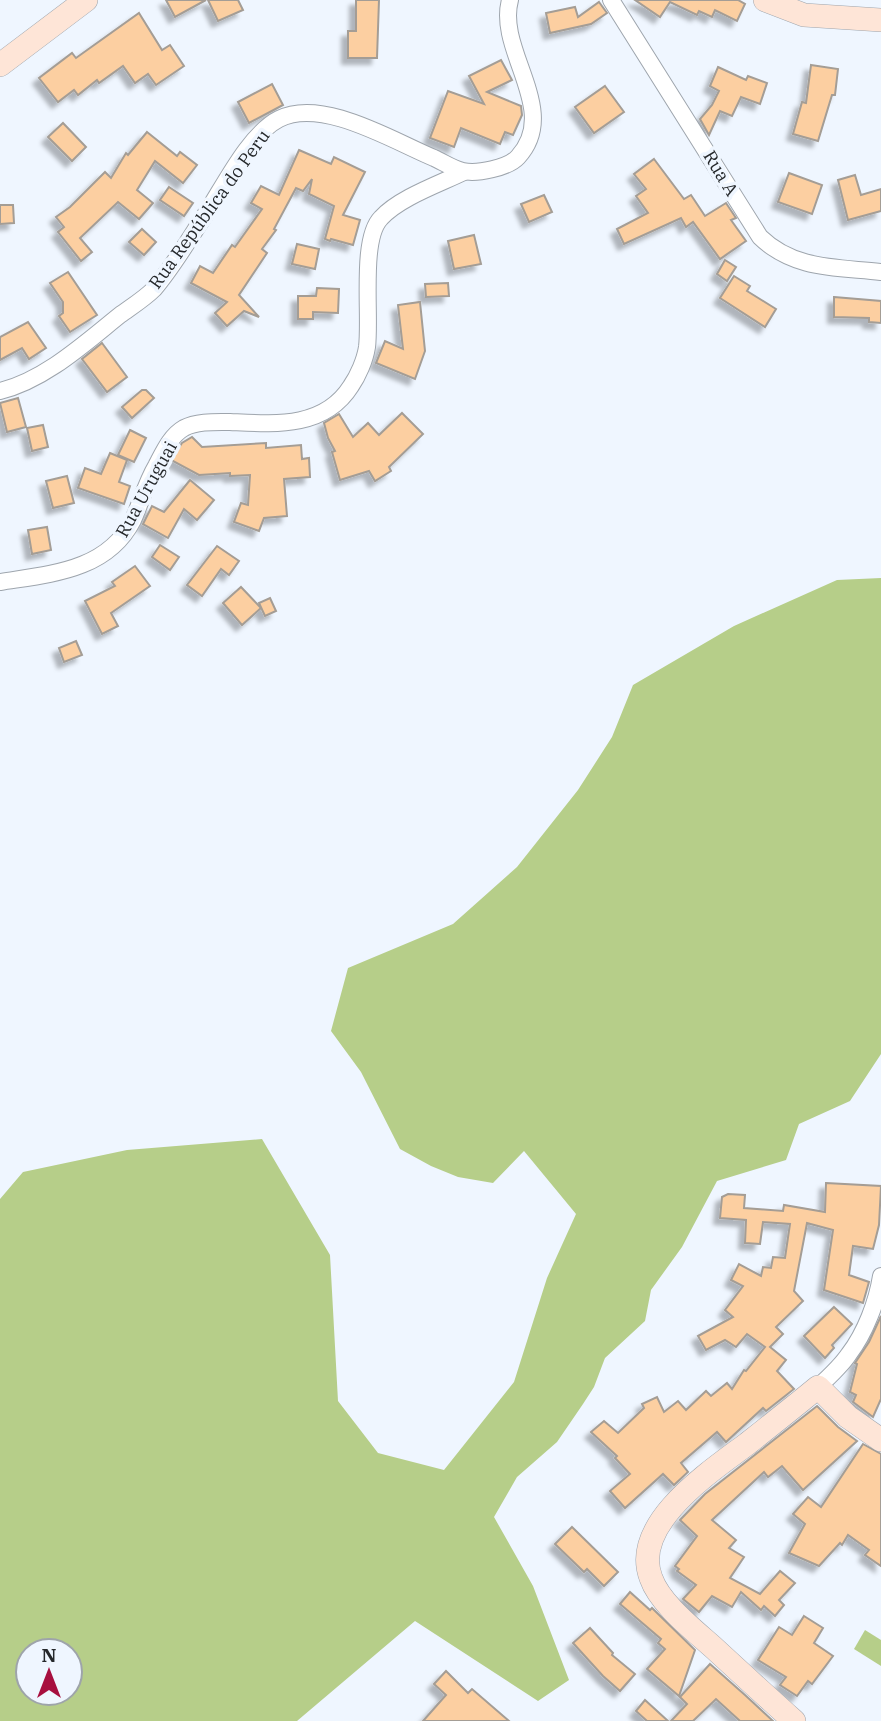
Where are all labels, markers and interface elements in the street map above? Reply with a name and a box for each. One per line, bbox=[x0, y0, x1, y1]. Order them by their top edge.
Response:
street label: Rua República do Peru bbox=[144, 125, 274, 293]
street label: Rua A bbox=[698, 146, 744, 201]
street label: Rua Uruguai bbox=[110, 437, 182, 541]
north arrow bbox=[14, 1637, 84, 1707]
text: N bbox=[41, 1643, 57, 1667]

